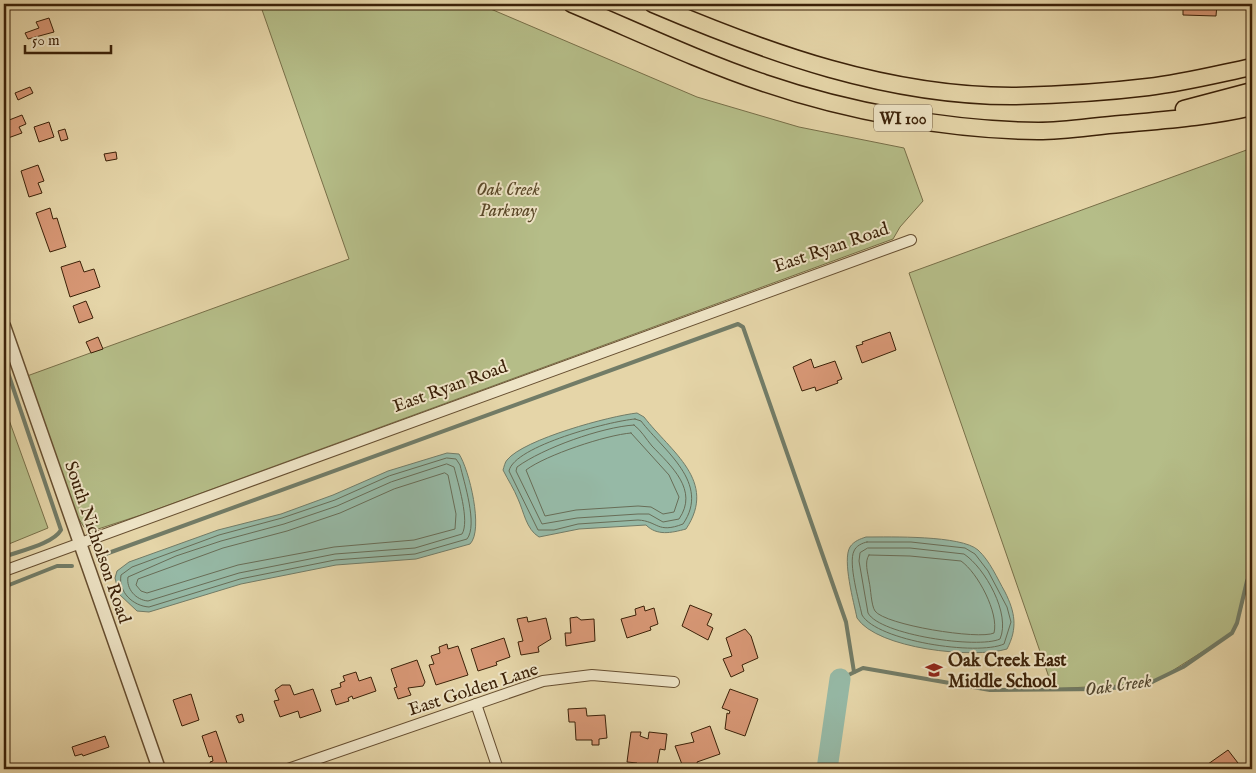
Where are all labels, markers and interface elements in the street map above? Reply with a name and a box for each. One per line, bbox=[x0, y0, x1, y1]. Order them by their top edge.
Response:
scale bar bbox=[25, 22, 111, 54]
text: 50 m bbox=[32, 31, 60, 50]
road number: WI 100 bbox=[874, 105, 932, 132]
park label: Oak Creek Parkway bbox=[476, 179, 540, 223]
street label: East Ryan Road bbox=[771, 218, 893, 279]
street label: East Ryan Road bbox=[390, 356, 511, 419]
street label: South Nicholson Road bbox=[58, 458, 135, 627]
place label: Oak Creek East Middle School bbox=[948, 650, 1067, 694]
street label: East Golden Lane bbox=[406, 659, 541, 722]
school or university icon: Oak Creek East Middle School bbox=[924, 660, 944, 680]
water label: Oak Creek bbox=[1083, 669, 1154, 703]

